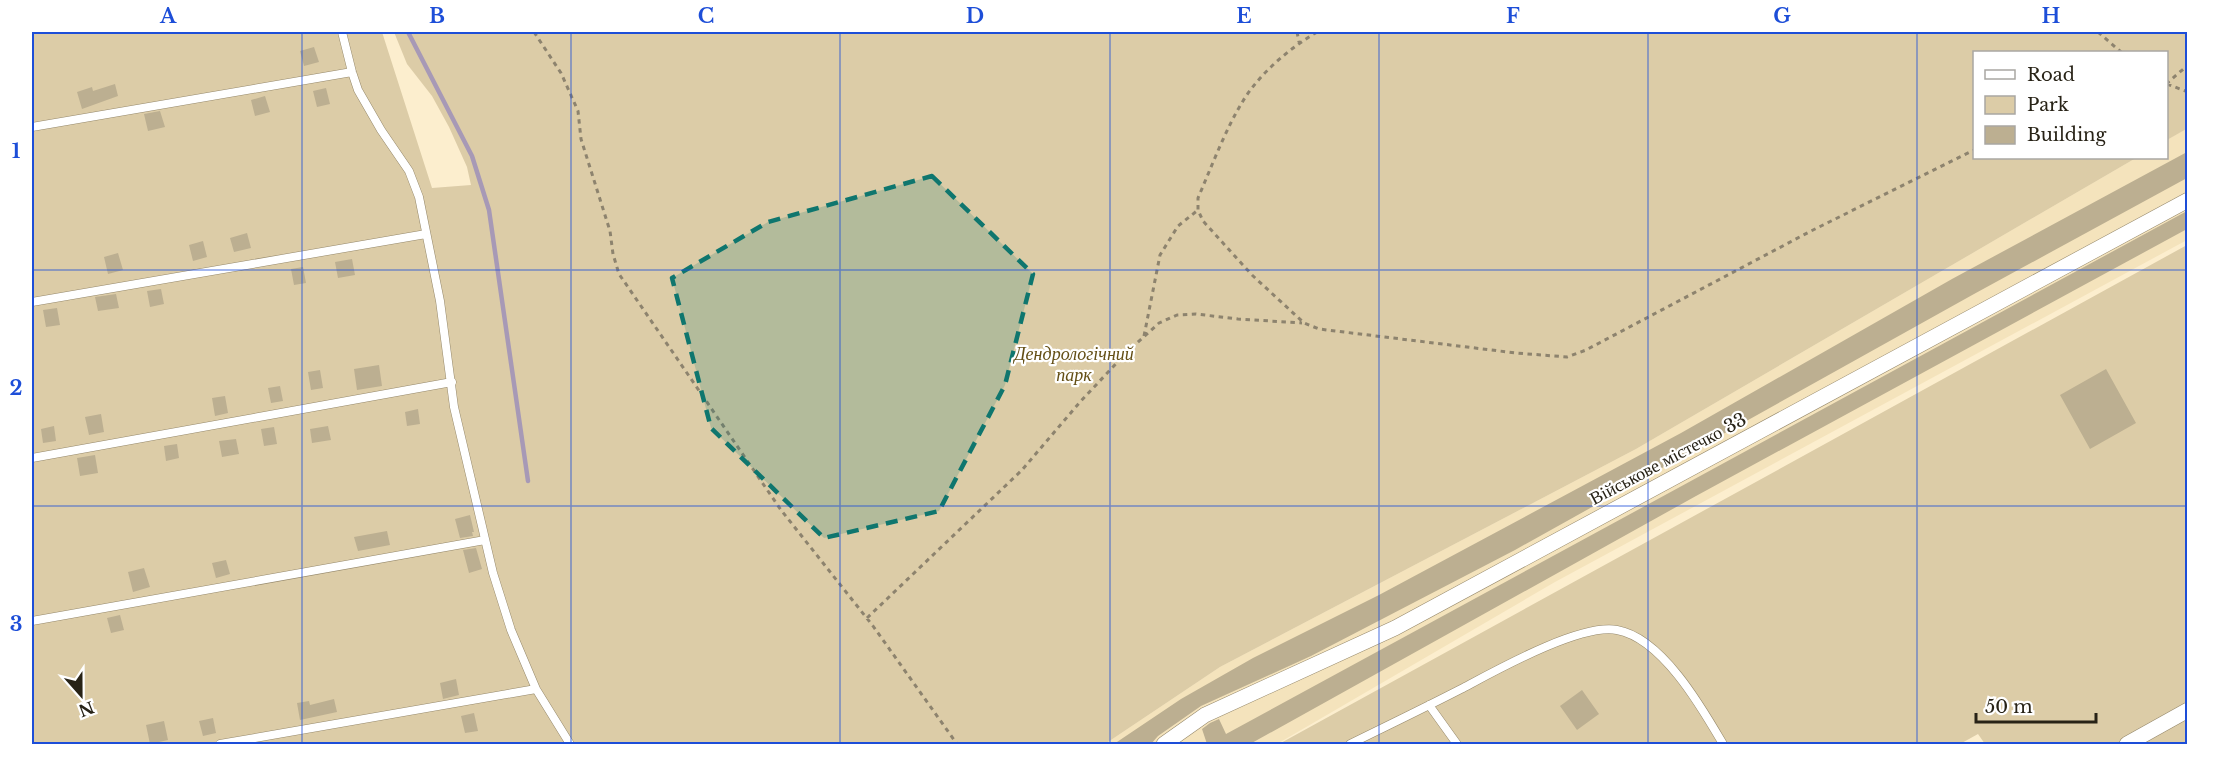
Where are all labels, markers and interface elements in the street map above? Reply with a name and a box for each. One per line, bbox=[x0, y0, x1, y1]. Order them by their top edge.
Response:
text: A bbox=[159, 4, 177, 28]
text: B bbox=[429, 4, 445, 28]
text: C bbox=[698, 4, 714, 28]
text: D bbox=[966, 4, 984, 28]
text: E bbox=[1236, 4, 1252, 28]
text: F bbox=[1506, 4, 1520, 28]
text: G bbox=[1773, 4, 1791, 28]
text: H bbox=[2042, 4, 2061, 28]
legend bbox=[1973, 51, 2168, 159]
text: Road bbox=[2027, 64, 2075, 86]
text: Park bbox=[2027, 94, 2069, 116]
text: Building bbox=[2027, 124, 2106, 146]
text: 1 bbox=[12, 139, 21, 163]
park label: Дендрологічний парк bbox=[1012, 343, 1134, 386]
text: 2 bbox=[9, 376, 23, 400]
street label: Військове містечко 33 bbox=[1586, 408, 1750, 510]
text: 3 bbox=[10, 612, 22, 636]
north arrow bbox=[51, 665, 111, 725]
scale bar bbox=[1976, 686, 2096, 724]
text: 50 m bbox=[1985, 696, 2033, 718]
text: N bbox=[76, 697, 97, 721]

